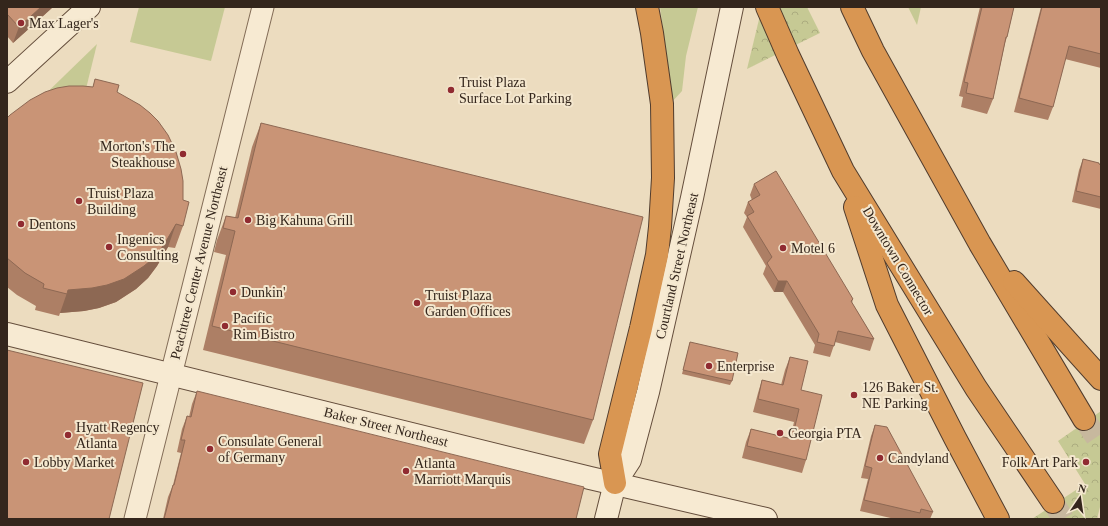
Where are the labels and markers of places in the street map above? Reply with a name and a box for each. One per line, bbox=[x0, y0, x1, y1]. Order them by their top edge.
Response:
place label: Max Lager's bbox=[29, 16, 99, 31]
marker: Max Lager's bbox=[16, 18, 26, 28]
place label: Truist Plaza Surface Lot Parking bbox=[459, 75, 572, 106]
marker: Truist Plaza Surface Lot Parking bbox=[446, 85, 456, 95]
place label: Morton's The Steakhouse bbox=[100, 139, 175, 170]
marker: Morton's The Steakhouse bbox=[178, 149, 188, 159]
place label: Truist Plaza Building bbox=[87, 186, 155, 217]
marker: Truist Plaza Building bbox=[74, 196, 84, 206]
place label: Big Kahuna Grill bbox=[256, 213, 353, 228]
marker: Big Kahuna Grill bbox=[243, 215, 253, 225]
place label: Dentons bbox=[29, 217, 76, 232]
marker: Dentons bbox=[16, 219, 26, 229]
place label: Ingenics Consulting bbox=[117, 232, 178, 263]
place label: Motel 6 bbox=[791, 241, 835, 256]
marker: Ingenics Consulting bbox=[104, 242, 114, 252]
marker: Motel 6 bbox=[778, 243, 788, 253]
place label: Dunkin' bbox=[241, 285, 286, 300]
marker: Dunkin' bbox=[228, 287, 238, 297]
place label: Truist Plaza Garden Offices bbox=[425, 288, 511, 319]
marker: Truist Plaza Garden Offices bbox=[412, 298, 422, 308]
place label: Pacific Rim Bistro bbox=[233, 311, 295, 342]
marker: Pacific Rim Bistro bbox=[220, 321, 230, 331]
place label: Enterprise bbox=[717, 359, 775, 374]
marker: Enterprise bbox=[704, 361, 714, 371]
place label: 126 Baker St. NE Parking bbox=[862, 380, 939, 411]
marker: 126 Baker St. NE Parking bbox=[849, 390, 859, 400]
place label: Hyatt Regency Atlanta bbox=[76, 420, 160, 451]
place label: Georgia PTA bbox=[788, 426, 863, 441]
marker: Georgia PTA bbox=[775, 428, 785, 438]
marker: Hyatt Regency Atlanta bbox=[63, 430, 73, 440]
place label: Consulate General of Germany bbox=[218, 434, 322, 465]
marker: Consulate General of Germany bbox=[205, 444, 215, 454]
place label: Candyland bbox=[888, 451, 949, 466]
marker: Candyland bbox=[875, 453, 885, 463]
place label: Lobby Market bbox=[34, 455, 115, 470]
place label: Folk Art Park bbox=[1002, 455, 1078, 470]
place label: Atlanta Marriott Marquis bbox=[414, 456, 511, 487]
marker: Lobby Market bbox=[21, 457, 31, 467]
marker: Folk Art Park bbox=[1081, 457, 1091, 467]
marker: Atlanta Marriott Marquis bbox=[401, 466, 411, 476]

